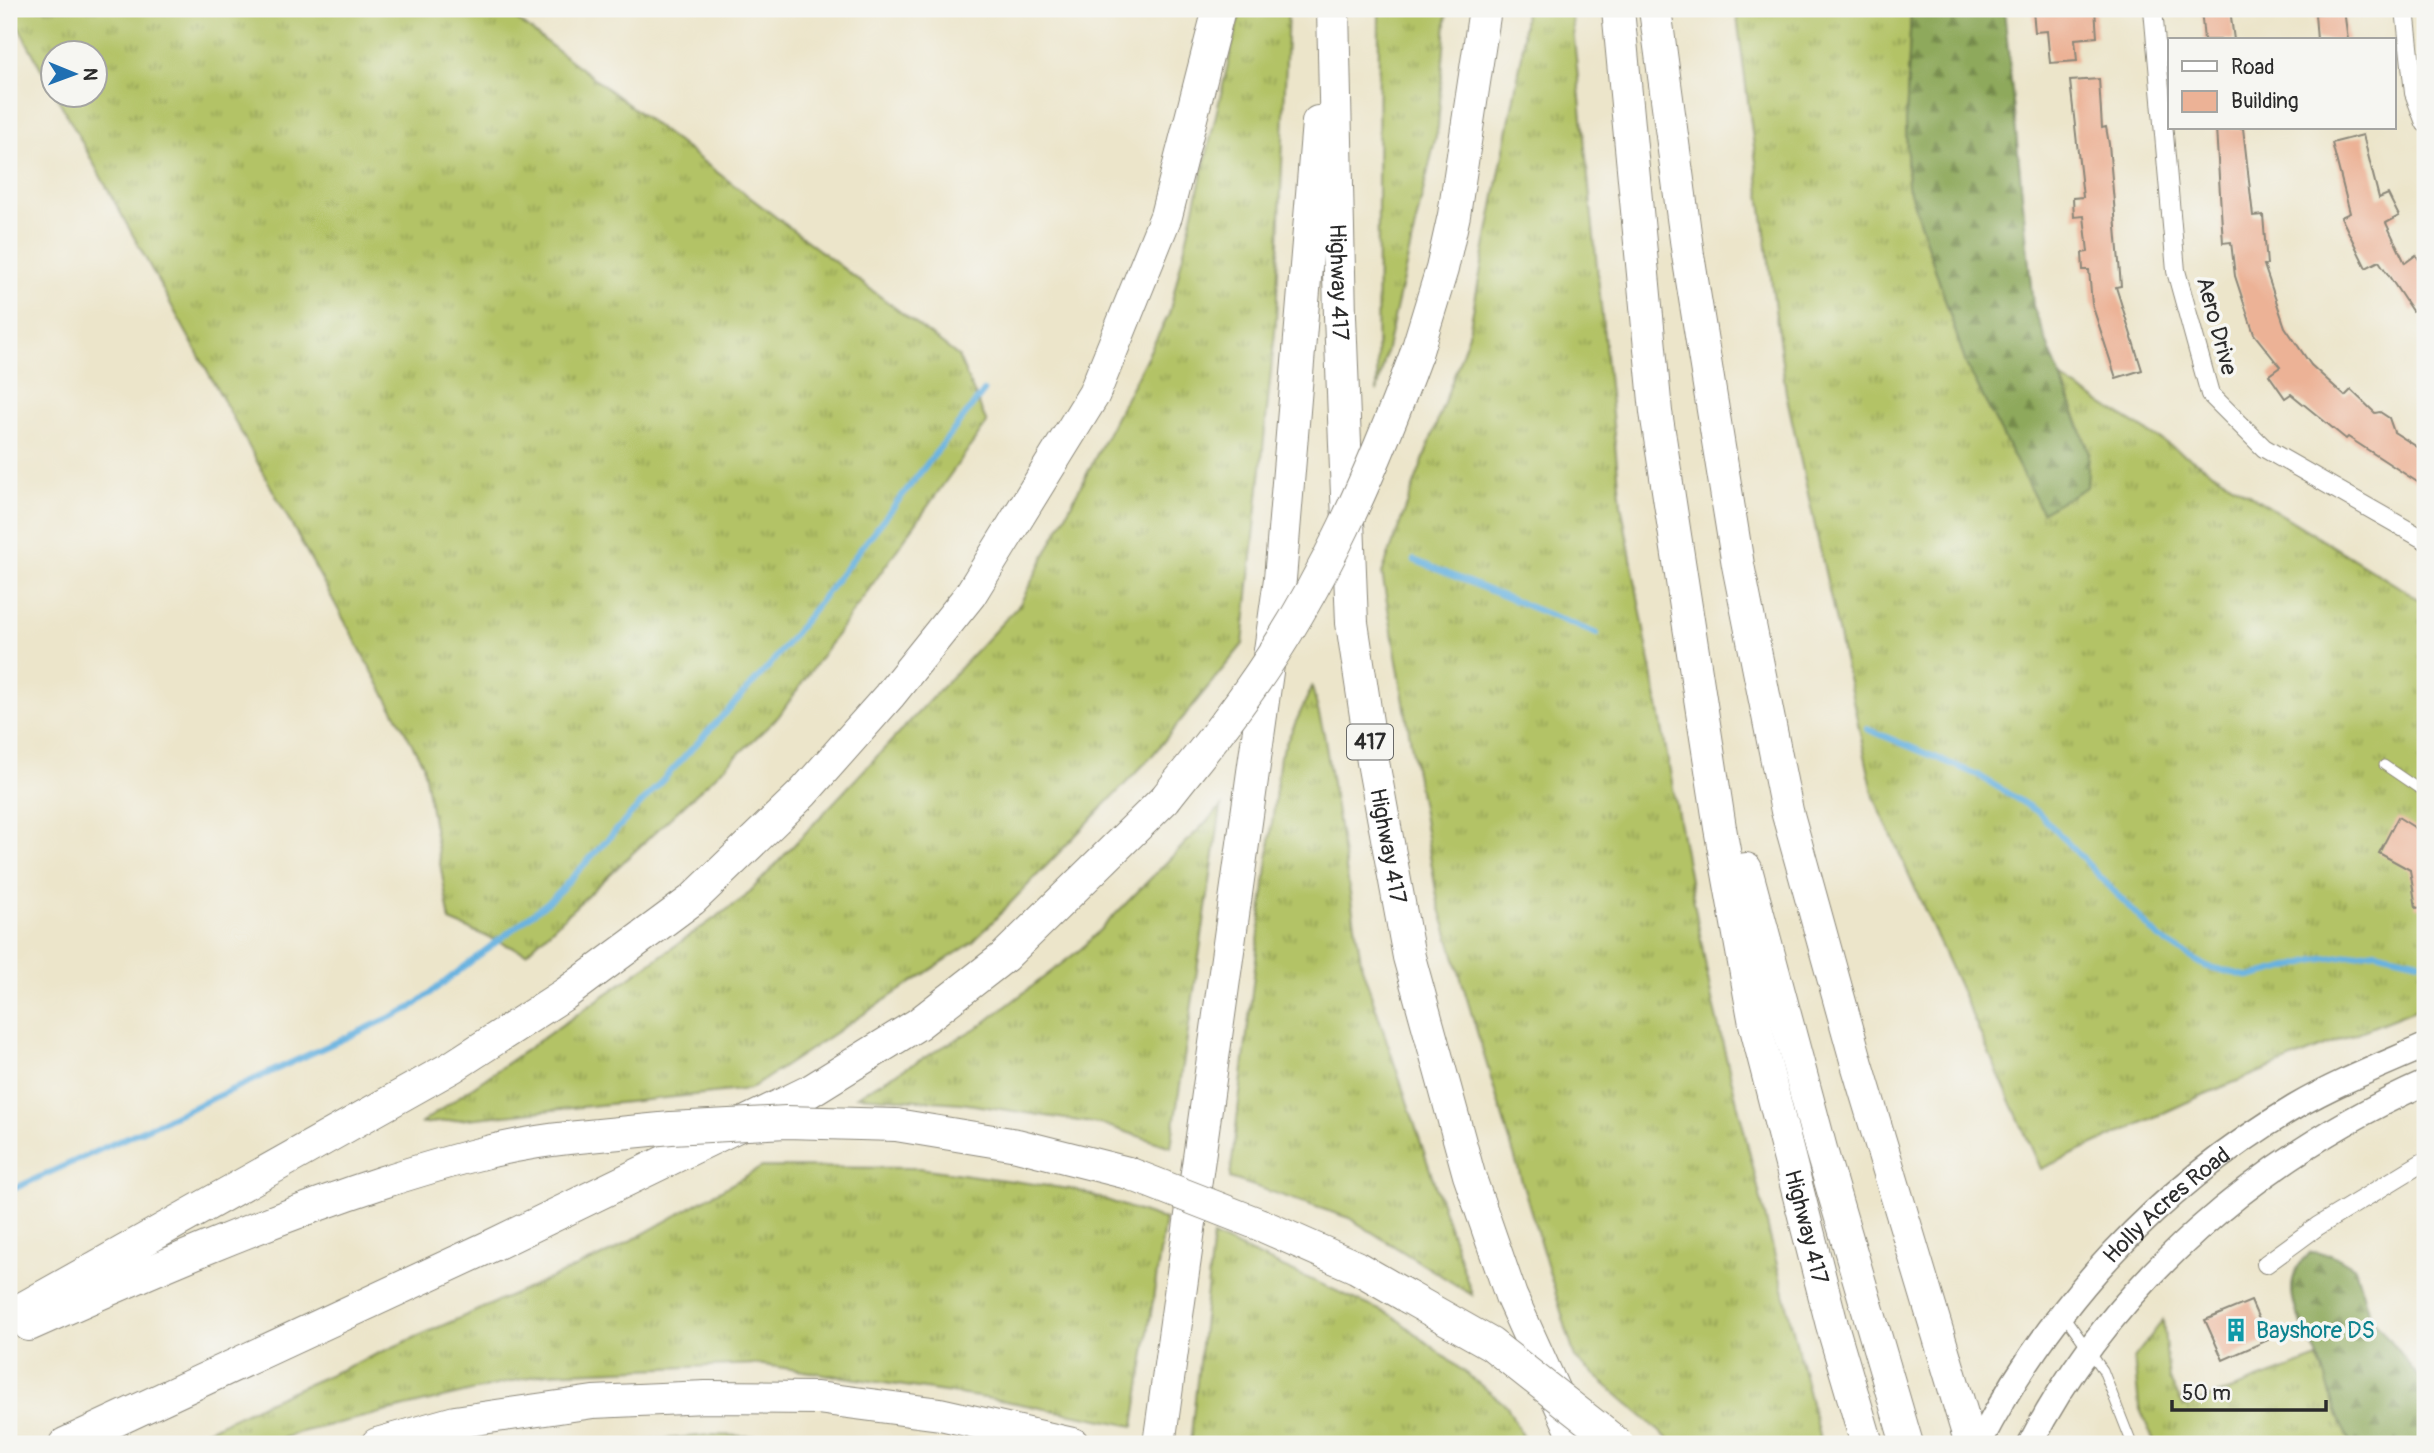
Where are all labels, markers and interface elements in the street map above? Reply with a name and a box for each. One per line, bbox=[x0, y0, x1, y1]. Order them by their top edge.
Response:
north arrow bbox=[38, 38, 108, 108]
legend bbox=[2168, 38, 2396, 130]
text: Road bbox=[2231, 54, 2275, 81]
text: N bbox=[78, 68, 102, 81]
text: Building bbox=[2231, 88, 2298, 115]
street label: Highway 417 bbox=[1323, 223, 1355, 341]
street label: Aero Drive bbox=[2190, 274, 2244, 379]
road number: 417 bbox=[1347, 724, 1393, 760]
street label: Highway 417 bbox=[1364, 786, 1413, 906]
street label: Holly Acres Road bbox=[2096, 1140, 2236, 1269]
street label: Highway 417 bbox=[1778, 1166, 1835, 1287]
building icon: Bayshore DS bbox=[2222, 1316, 2250, 1344]
place label: Bayshore DS bbox=[2256, 1316, 2375, 1345]
scale bar bbox=[2172, 1369, 2326, 1413]
text: 50 m bbox=[2182, 1380, 2231, 1407]

